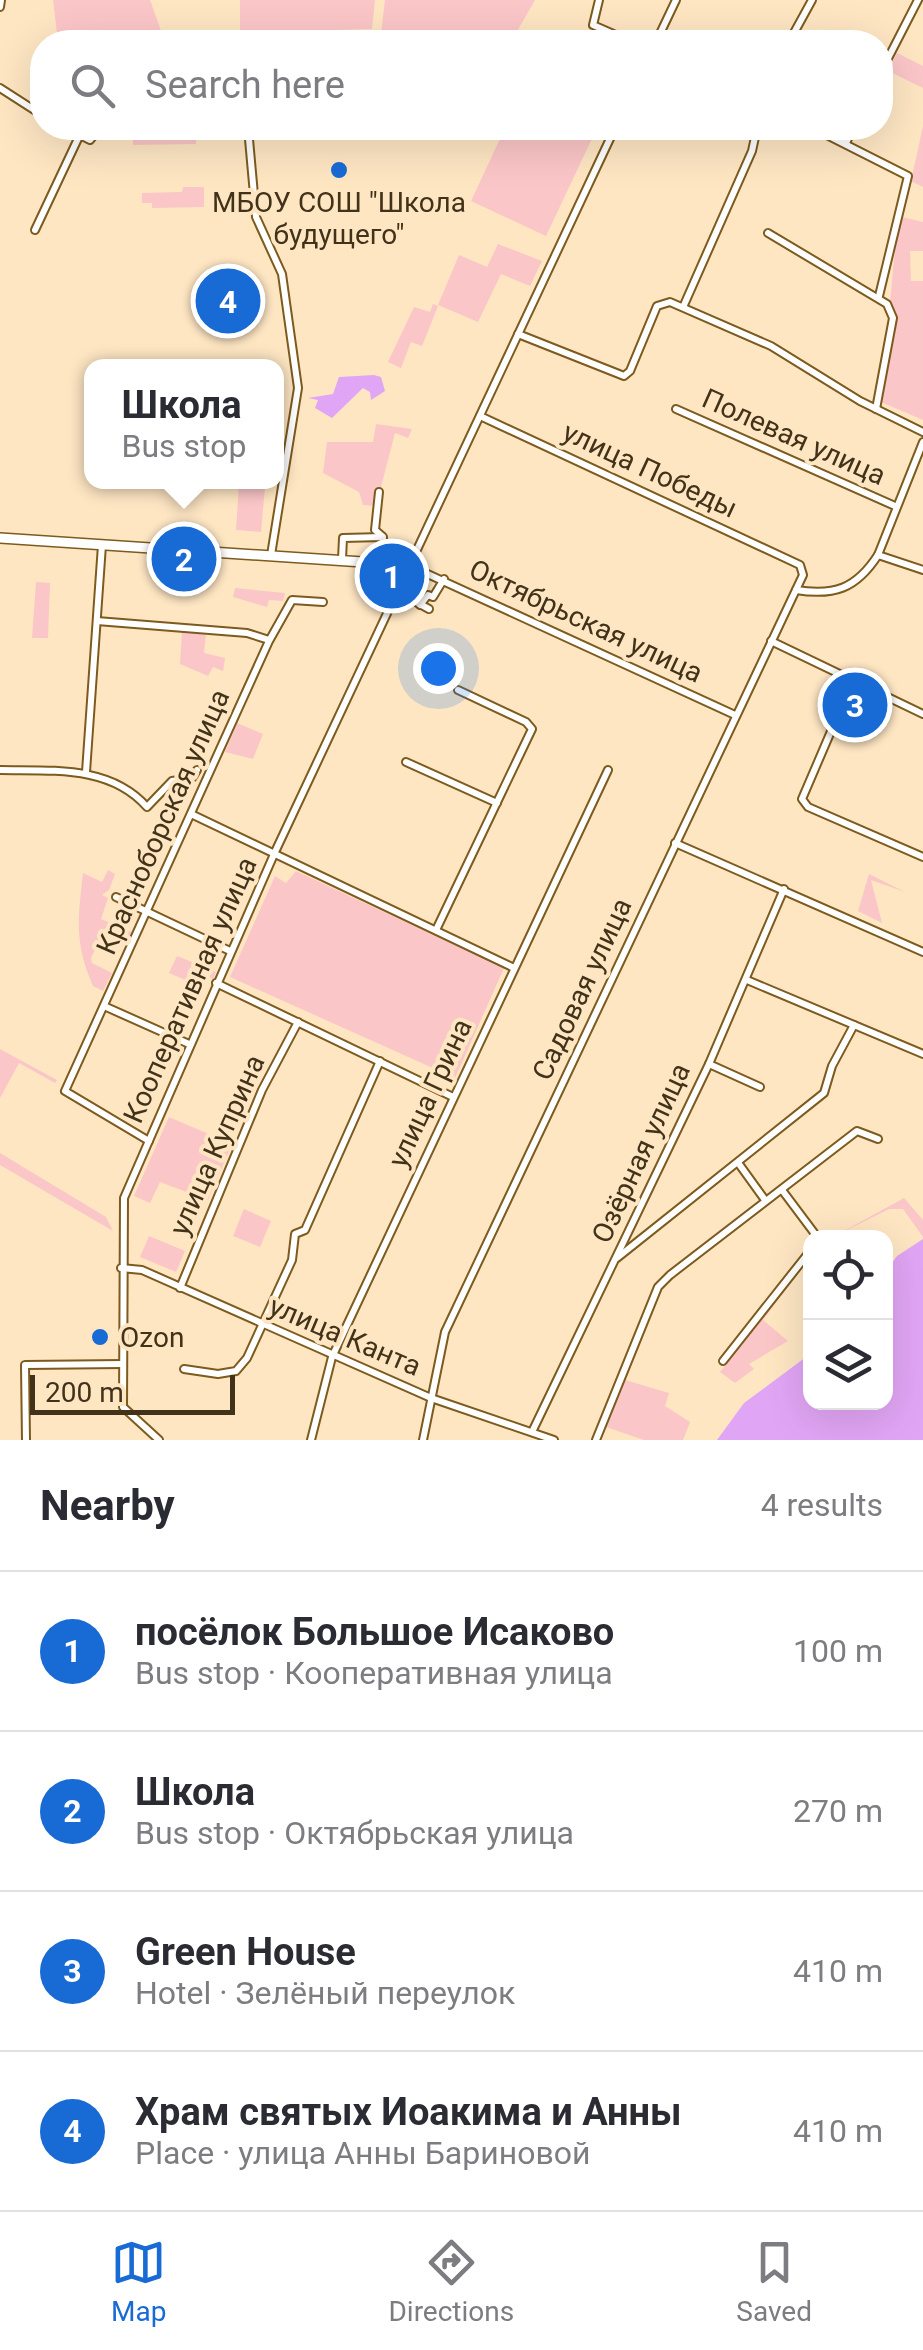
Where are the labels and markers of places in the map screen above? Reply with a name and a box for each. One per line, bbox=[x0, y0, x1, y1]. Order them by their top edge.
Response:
marker: МБОУ СОШ "Школа будущего" bbox=[328, 159, 350, 181]
place label: МБОУ СОШ "Школа будущего" bbox=[212, 186, 466, 251]
pin: 4 bbox=[196, 264, 260, 338]
pin: 2 bbox=[152, 522, 216, 596]
pin: 1 bbox=[360, 538, 424, 614]
pin: 3 bbox=[822, 668, 888, 742]
place label: Ozon bbox=[120, 1321, 184, 1354]
marker: Ozon bbox=[89, 1326, 111, 1348]

